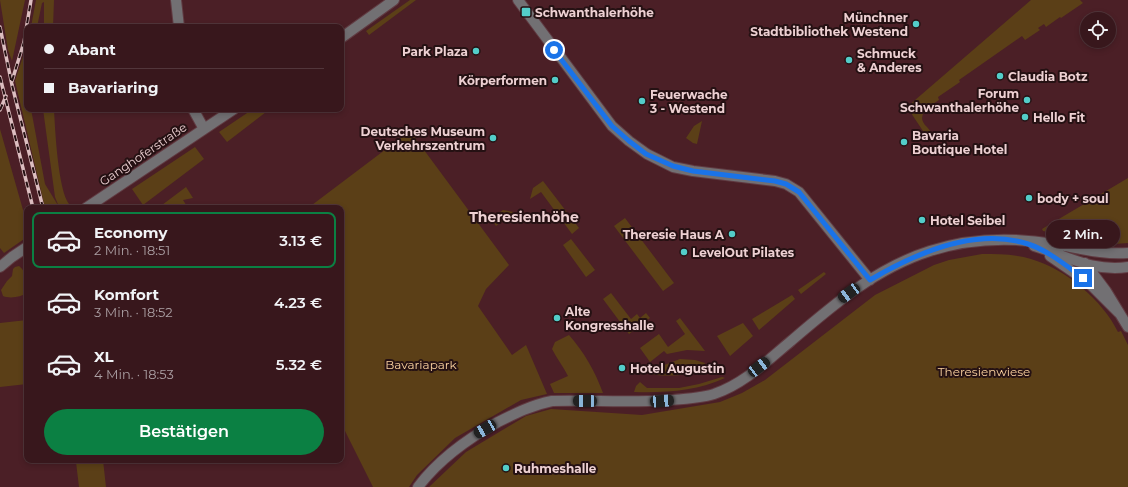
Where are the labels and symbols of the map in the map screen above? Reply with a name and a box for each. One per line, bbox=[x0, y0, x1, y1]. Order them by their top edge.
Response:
place label: Schwanthalerhöhe bbox=[535, 5, 654, 20]
marker: Schwanthalerhöhe bbox=[520, 6, 532, 18]
place label: Münchner Stadtbibliothek Westend bbox=[750, 10, 908, 39]
marker: Münchner Stadtbibliothek Westend bbox=[911, 19, 921, 29]
route start bbox=[545, 41, 563, 59]
place label: Park Plaza bbox=[402, 44, 468, 59]
marker: Park Plaza bbox=[471, 46, 481, 56]
place label: Schmuck & Anderes bbox=[857, 46, 922, 75]
marker: Schmuck & Anderes bbox=[844, 55, 854, 65]
place label: Claudia Botz bbox=[1008, 69, 1088, 84]
marker: Claudia Botz bbox=[995, 71, 1005, 81]
place label: Körperformen bbox=[458, 73, 547, 88]
marker: Körperformen bbox=[550, 75, 560, 85]
place label: Forum Schwanthalerhöhe bbox=[900, 86, 1019, 115]
place label: Feuerwache 3 - Westend bbox=[649, 87, 728, 116]
marker: Forum Schwanthalerhöhe bbox=[1022, 95, 1032, 105]
marker: Feuerwache 3 - Westend bbox=[637, 96, 647, 106]
place label: Hello Fit bbox=[1033, 110, 1086, 125]
marker: Hello Fit bbox=[1020, 112, 1030, 122]
street label: Ganghoferstraße bbox=[97, 119, 189, 189]
place label: Deutsches Museum Verkehrszentrum bbox=[360, 124, 485, 153]
place label: Bavaria Boutique Hotel bbox=[912, 128, 1007, 157]
marker: Deutsches Museum Verkehrszentrum bbox=[488, 133, 498, 143]
marker: Bavaria Boutique Hotel bbox=[899, 137, 909, 147]
place label: body + soul bbox=[1037, 191, 1109, 206]
marker: body + soul bbox=[1024, 193, 1034, 203]
district label: Theresienhöhe bbox=[469, 208, 579, 226]
place label: Hotel Seibel bbox=[930, 213, 1005, 228]
marker: Hotel Seibel bbox=[917, 215, 927, 225]
callout: 2 Min. bbox=[1046, 220, 1120, 248]
place label: Theresie Haus A bbox=[623, 227, 725, 242]
marker: Theresie Haus A bbox=[727, 229, 737, 239]
place label: LevelOut Pilates bbox=[692, 245, 795, 260]
marker: LevelOut Pilates bbox=[679, 247, 689, 257]
route end bbox=[1074, 269, 1092, 287]
car bbox=[836, 281, 862, 305]
place label: Alte Kongresshalle bbox=[564, 304, 655, 333]
marker: Alte Kongresshalle bbox=[552, 313, 562, 323]
car bbox=[746, 355, 772, 379]
park label: Bavariapark bbox=[385, 357, 458, 372]
place label: Hotel Augustin bbox=[630, 361, 725, 376]
marker: Hotel Augustin bbox=[617, 363, 627, 373]
park label: Theresienwiese bbox=[938, 364, 1030, 379]
car bbox=[650, 394, 674, 408]
car bbox=[573, 395, 597, 407]
car bbox=[472, 418, 498, 440]
place label: Ruhmeshalle bbox=[514, 461, 597, 476]
marker: Ruhmeshalle bbox=[501, 463, 511, 473]

